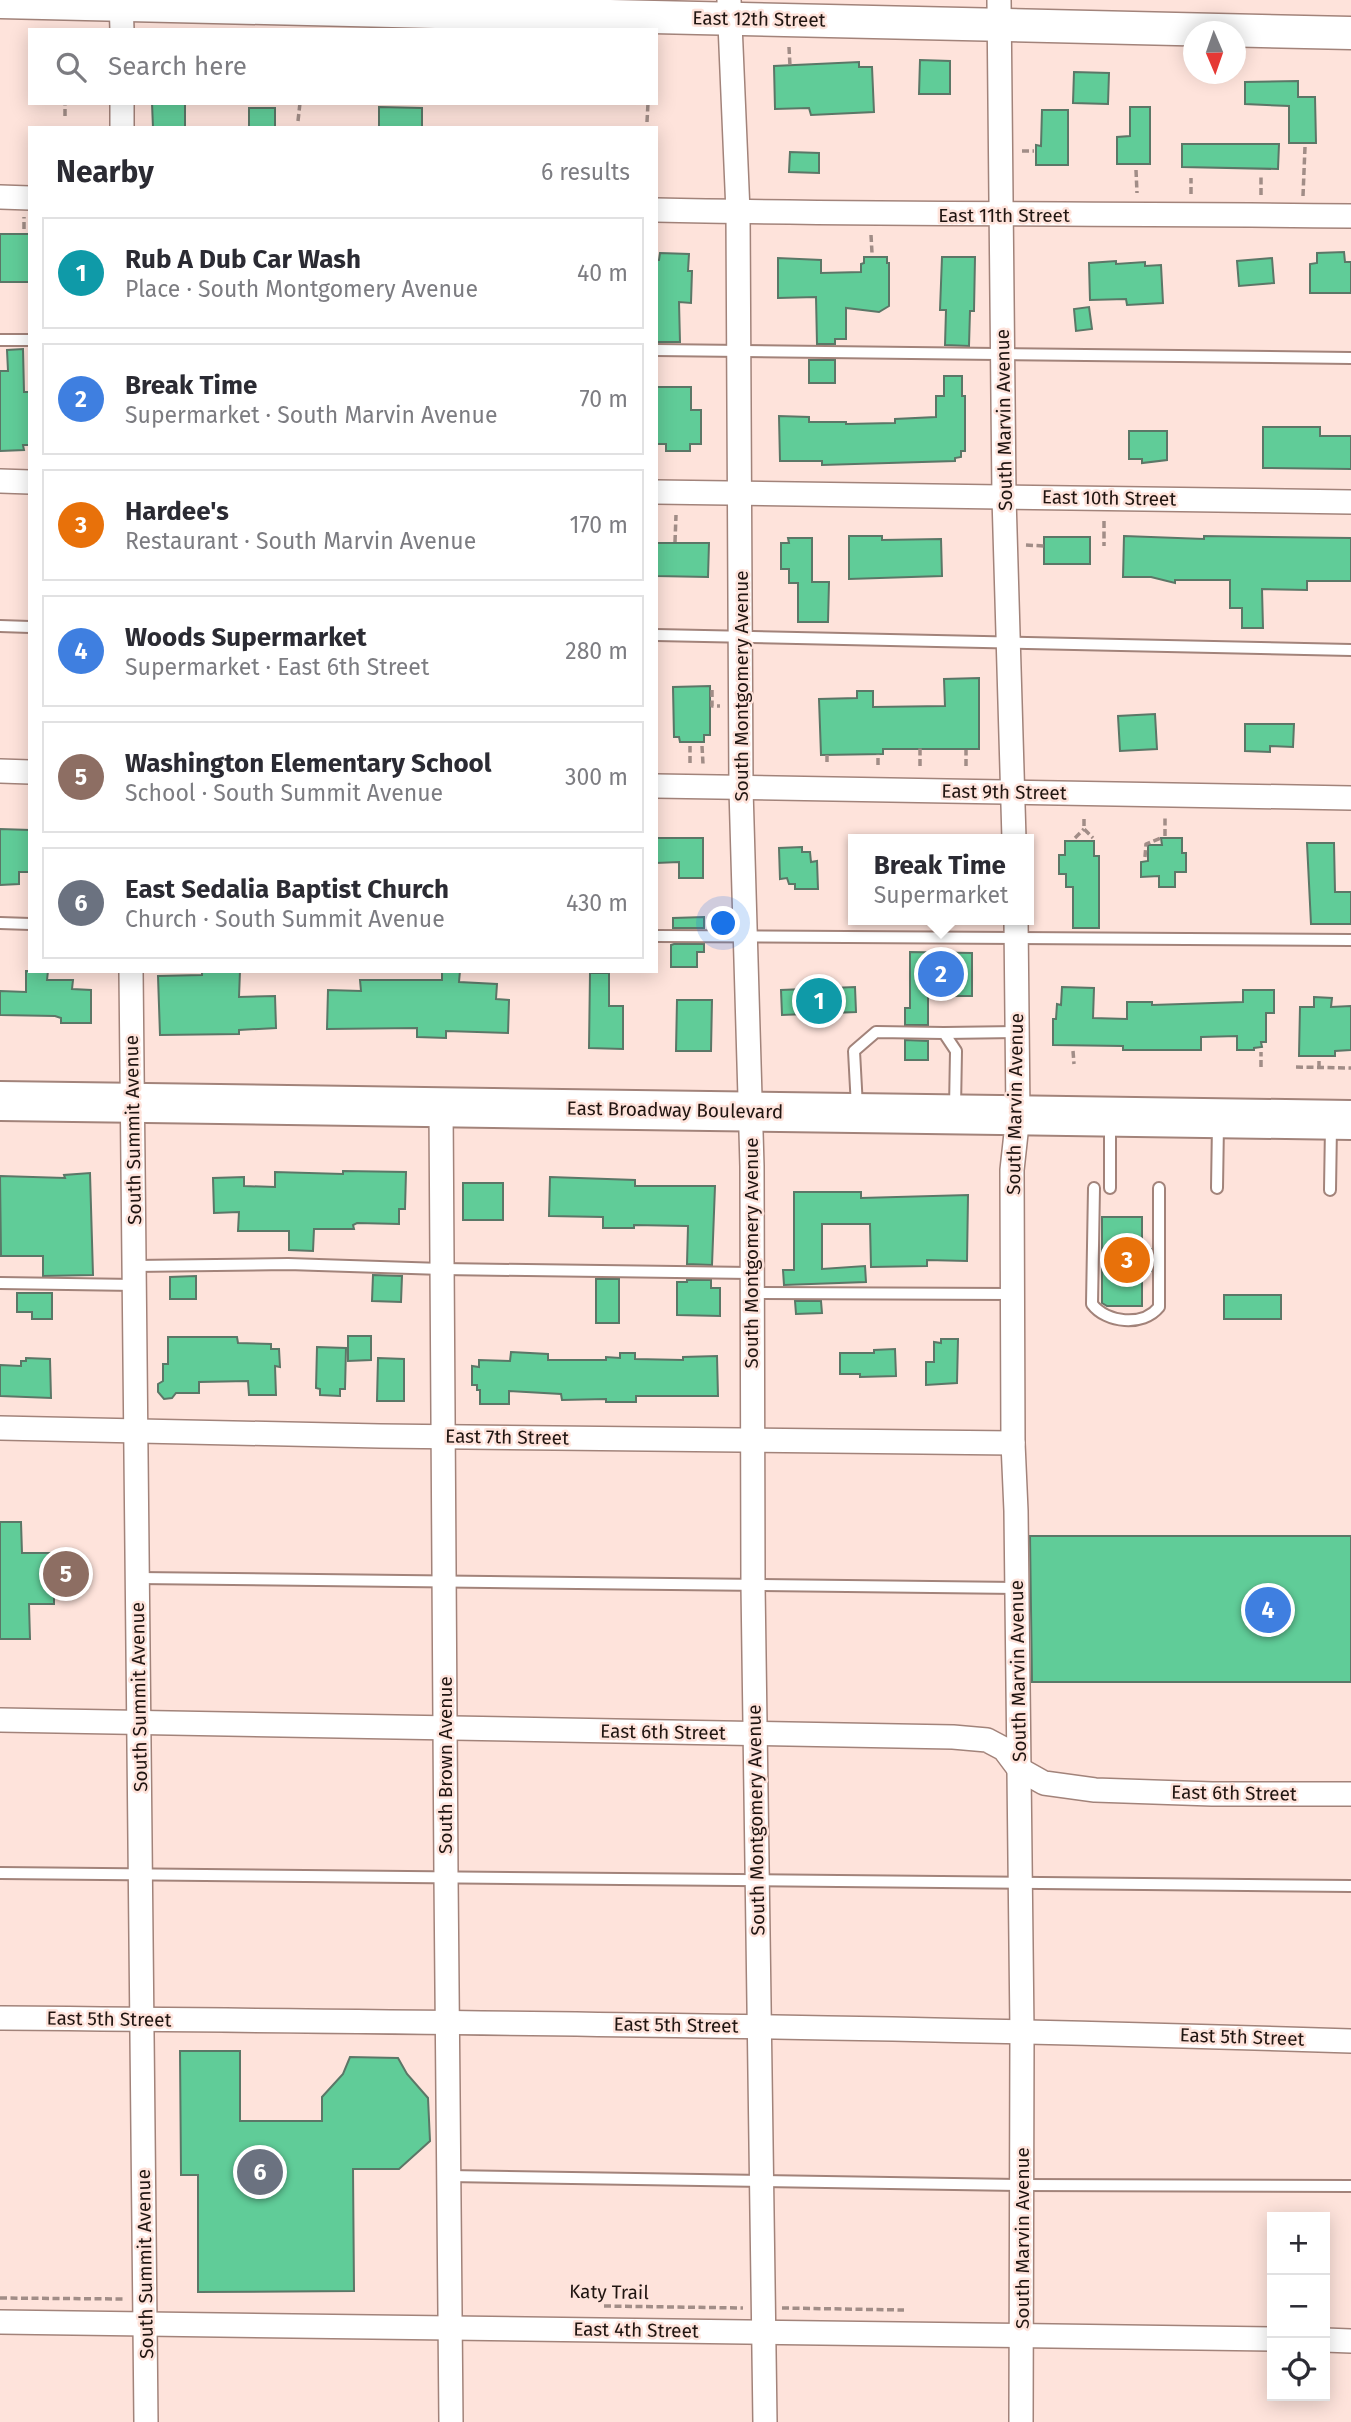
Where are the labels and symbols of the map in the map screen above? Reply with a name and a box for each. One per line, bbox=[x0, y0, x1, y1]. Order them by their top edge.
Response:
street label: East 12th Street bbox=[692, 6, 826, 32]
north arrow bbox=[1183, 21, 1246, 84]
street label: East 11th Street bbox=[938, 204, 1070, 227]
street label: South Marvin Avenue bbox=[991, 329, 1017, 511]
street label: East 10th Street bbox=[1042, 485, 1176, 511]
street label: South Montgomery Avenue bbox=[730, 570, 753, 802]
street label: East 9th Street bbox=[941, 779, 1067, 805]
your location bbox=[706, 906, 740, 940]
pin: 2 bbox=[918, 948, 964, 1000]
pin: 1 bbox=[796, 975, 842, 1027]
street label: South Marvin Avenue bbox=[1002, 1013, 1028, 1195]
street label: South Summit Avenue bbox=[120, 1035, 146, 1225]
street label: East Broadway Boulevard bbox=[567, 1097, 783, 1123]
street label: South Montgomery Avenue bbox=[740, 1137, 763, 1369]
pin: 3 bbox=[1104, 1234, 1150, 1286]
street label: East 7th Street bbox=[445, 1424, 569, 1450]
pin: 5 bbox=[43, 1548, 89, 1600]
street label: South Marvin Avenue bbox=[1005, 1580, 1031, 1762]
pin: 4 bbox=[1245, 1584, 1291, 1636]
street label: South Summit Avenue bbox=[126, 1602, 152, 1792]
street label: South Brown Avenue bbox=[434, 1676, 457, 1854]
street label: South Montgomery Avenue bbox=[742, 1704, 770, 1936]
street label: East 6th Street bbox=[600, 1719, 726, 1745]
street label: East 6th Street bbox=[1171, 1780, 1297, 1806]
street label: East 5th Street bbox=[46, 2006, 172, 2032]
street label: East 5th Street bbox=[613, 2012, 739, 2038]
street label: East 5th Street bbox=[1179, 2023, 1305, 2051]
pin: 6 bbox=[237, 2146, 283, 2198]
street label: South Marvin Avenue bbox=[1011, 2147, 1034, 2329]
street label: South Summit Avenue bbox=[132, 2169, 158, 2359]
street label: Katy Trail bbox=[569, 2280, 649, 2304]
street label: East 4th Street bbox=[573, 2317, 699, 2343]

